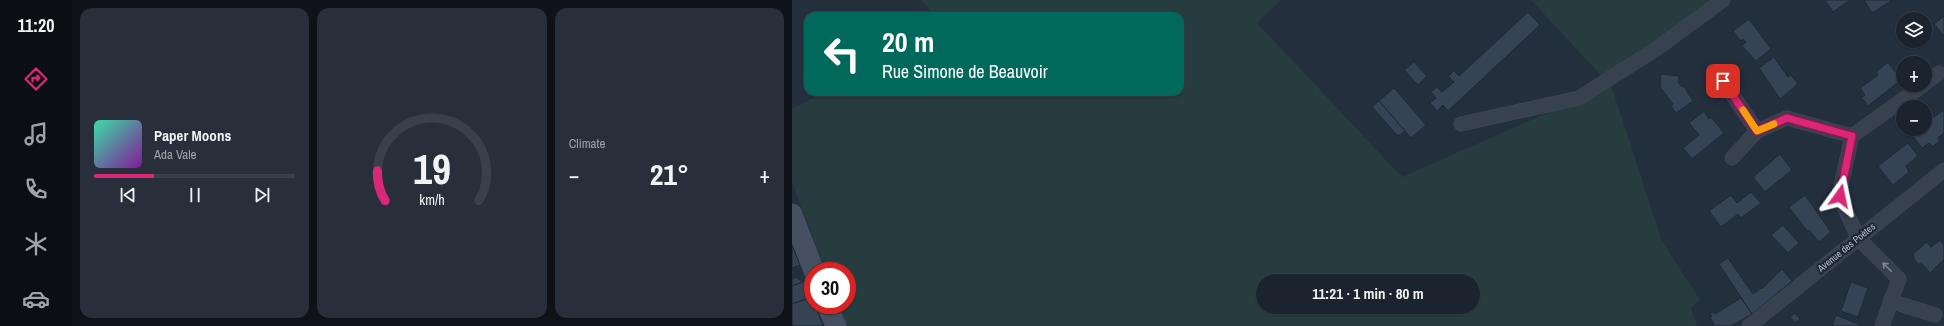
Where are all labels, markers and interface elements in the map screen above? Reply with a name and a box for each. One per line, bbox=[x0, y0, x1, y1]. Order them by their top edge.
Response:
map controls bbox=[1896, 12, 1932, 136]
button: layers bbox=[1896, 12, 1932, 48]
text: 11:20 bbox=[18, 13, 54, 38]
text: 20 m bbox=[882, 23, 934, 61]
icon: left bbox=[816, 28, 868, 80]
button: + bbox=[1896, 56, 1932, 92]
text: Rue Simone de Beauvoir bbox=[882, 59, 1048, 84]
pin bbox=[1706, 64, 1740, 98]
icon: directions bbox=[22, 65, 50, 93]
icon: arrive bbox=[1712, 70, 1734, 92]
button: − bbox=[1896, 100, 1932, 136]
icon: music bbox=[22, 120, 50, 148]
text: Paper Moons bbox=[154, 125, 231, 146]
text: Climate bbox=[569, 135, 605, 152]
text: 19 bbox=[413, 141, 451, 197]
text: Ada Vale bbox=[154, 146, 196, 163]
text: 21° bbox=[650, 154, 689, 194]
text: − bbox=[569, 160, 579, 190]
text: + bbox=[759, 160, 770, 190]
icon: phone bbox=[22, 175, 50, 203]
position arrow bbox=[1819, 175, 1861, 217]
icon: previous bbox=[117, 184, 139, 206]
icon: pause bbox=[184, 184, 206, 206]
icon: next bbox=[251, 184, 273, 206]
text: km/h bbox=[419, 190, 445, 209]
street label: Avenue des Poètes bbox=[1814, 220, 1878, 275]
icon: climate bbox=[22, 230, 50, 258]
speed limit sign: 30 bbox=[804, 262, 856, 314]
one-way arrow bbox=[1882, 262, 1892, 272]
text: 11:21 · 1 min · 80 m bbox=[1312, 283, 1424, 304]
icon: car bbox=[22, 285, 50, 313]

